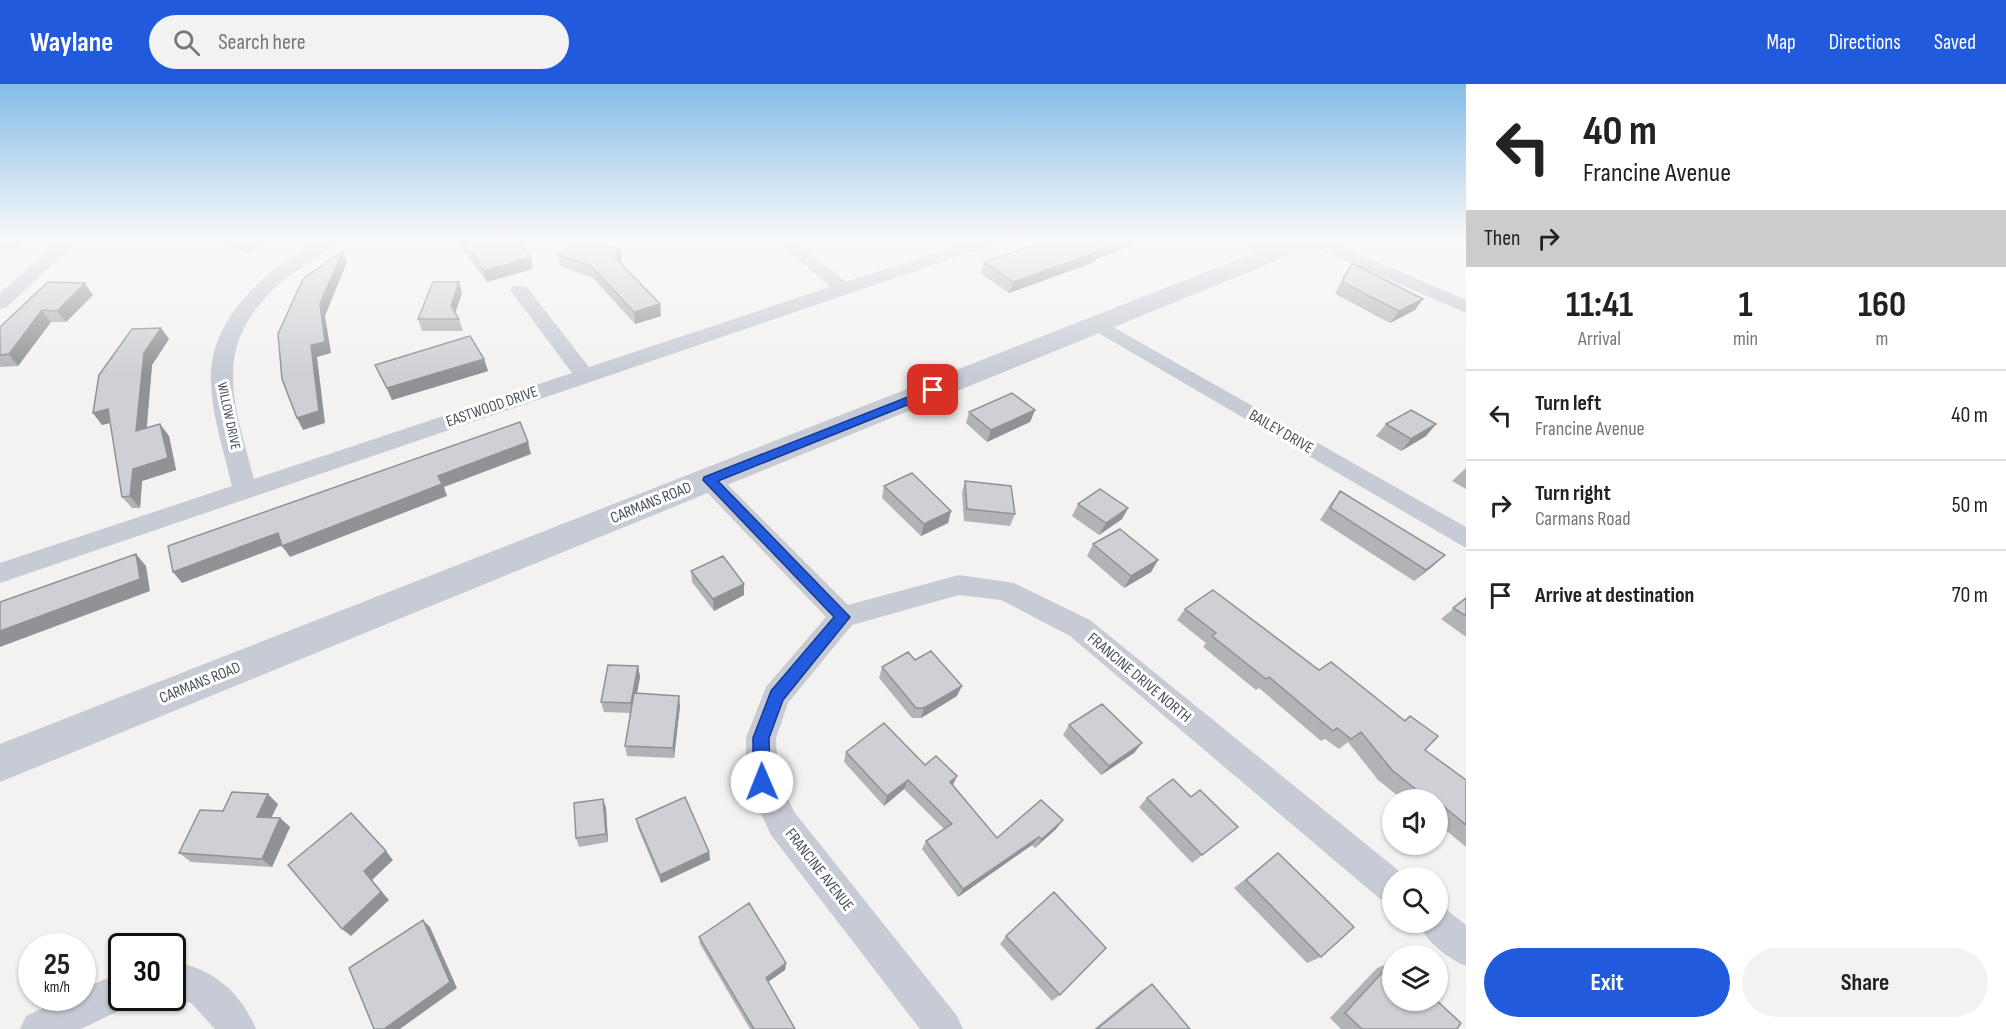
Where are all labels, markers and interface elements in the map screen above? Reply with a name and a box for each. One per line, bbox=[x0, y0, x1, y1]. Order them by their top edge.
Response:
search box bbox=[149, 15, 569, 69]
text: Waylane bbox=[30, 26, 113, 59]
icon: search bbox=[170, 26, 203, 59]
text: Search here bbox=[218, 29, 306, 56]
text: Map bbox=[1766, 30, 1796, 55]
text: Directions bbox=[1829, 30, 1901, 55]
text: Saved bbox=[1934, 30, 1976, 55]
text: 40 m bbox=[1583, 106, 1657, 157]
icon: left bbox=[1484, 108, 1562, 186]
text: Francine Avenue bbox=[1583, 157, 1731, 189]
icon: right bbox=[1532, 222, 1565, 255]
text: Then bbox=[1484, 225, 1520, 252]
text: 11:41 bbox=[1566, 284, 1633, 327]
text: 1 bbox=[1738, 284, 1753, 327]
text: 160 bbox=[1858, 284, 1906, 327]
text: Arrival bbox=[1578, 327, 1621, 351]
text: min bbox=[1733, 327, 1758, 351]
text: m bbox=[1876, 327, 1888, 351]
pin bbox=[907, 364, 958, 415]
icon: arrive bbox=[916, 373, 949, 406]
street label: WILLOW DRIVE bbox=[214, 381, 244, 451]
street label: EASTWOOD DRIVE bbox=[444, 382, 540, 432]
text: Turn left bbox=[1535, 390, 1601, 417]
icon: left bbox=[1484, 399, 1517, 432]
text: 40 m bbox=[1951, 402, 1988, 429]
street label: BAILEY DRIVE bbox=[1245, 406, 1317, 458]
text: Francine Avenue bbox=[1535, 417, 1645, 441]
street label: CARMANS ROAD bbox=[608, 478, 694, 528]
text: Turn right bbox=[1535, 480, 1611, 507]
icon: right bbox=[1484, 489, 1517, 522]
text: 50 m bbox=[1952, 492, 1988, 519]
text: Carmans Road bbox=[1535, 507, 1631, 531]
icon: arrive bbox=[1484, 579, 1517, 612]
text: Arrive at destination bbox=[1535, 582, 1694, 609]
text: 70 m bbox=[1952, 582, 1988, 609]
street label: FRANCINE DRIVE NORTH bbox=[1083, 629, 1195, 727]
street label: CARMANS ROAD bbox=[157, 658, 243, 708]
position arrow bbox=[730, 750, 794, 814]
map controls bbox=[1382, 789, 1448, 1011]
button: sound bbox=[1382, 789, 1448, 855]
street label: FRANCINE AVENUE bbox=[781, 825, 857, 915]
button: search bbox=[1382, 867, 1448, 933]
speed limit sign: 30 bbox=[108, 933, 186, 1011]
button: layers bbox=[1382, 945, 1448, 1011]
text: 25 bbox=[44, 947, 70, 983]
button: Exit bbox=[1484, 948, 1730, 1017]
button: Share bbox=[1742, 948, 1988, 1017]
text: km/h bbox=[44, 978, 70, 997]

